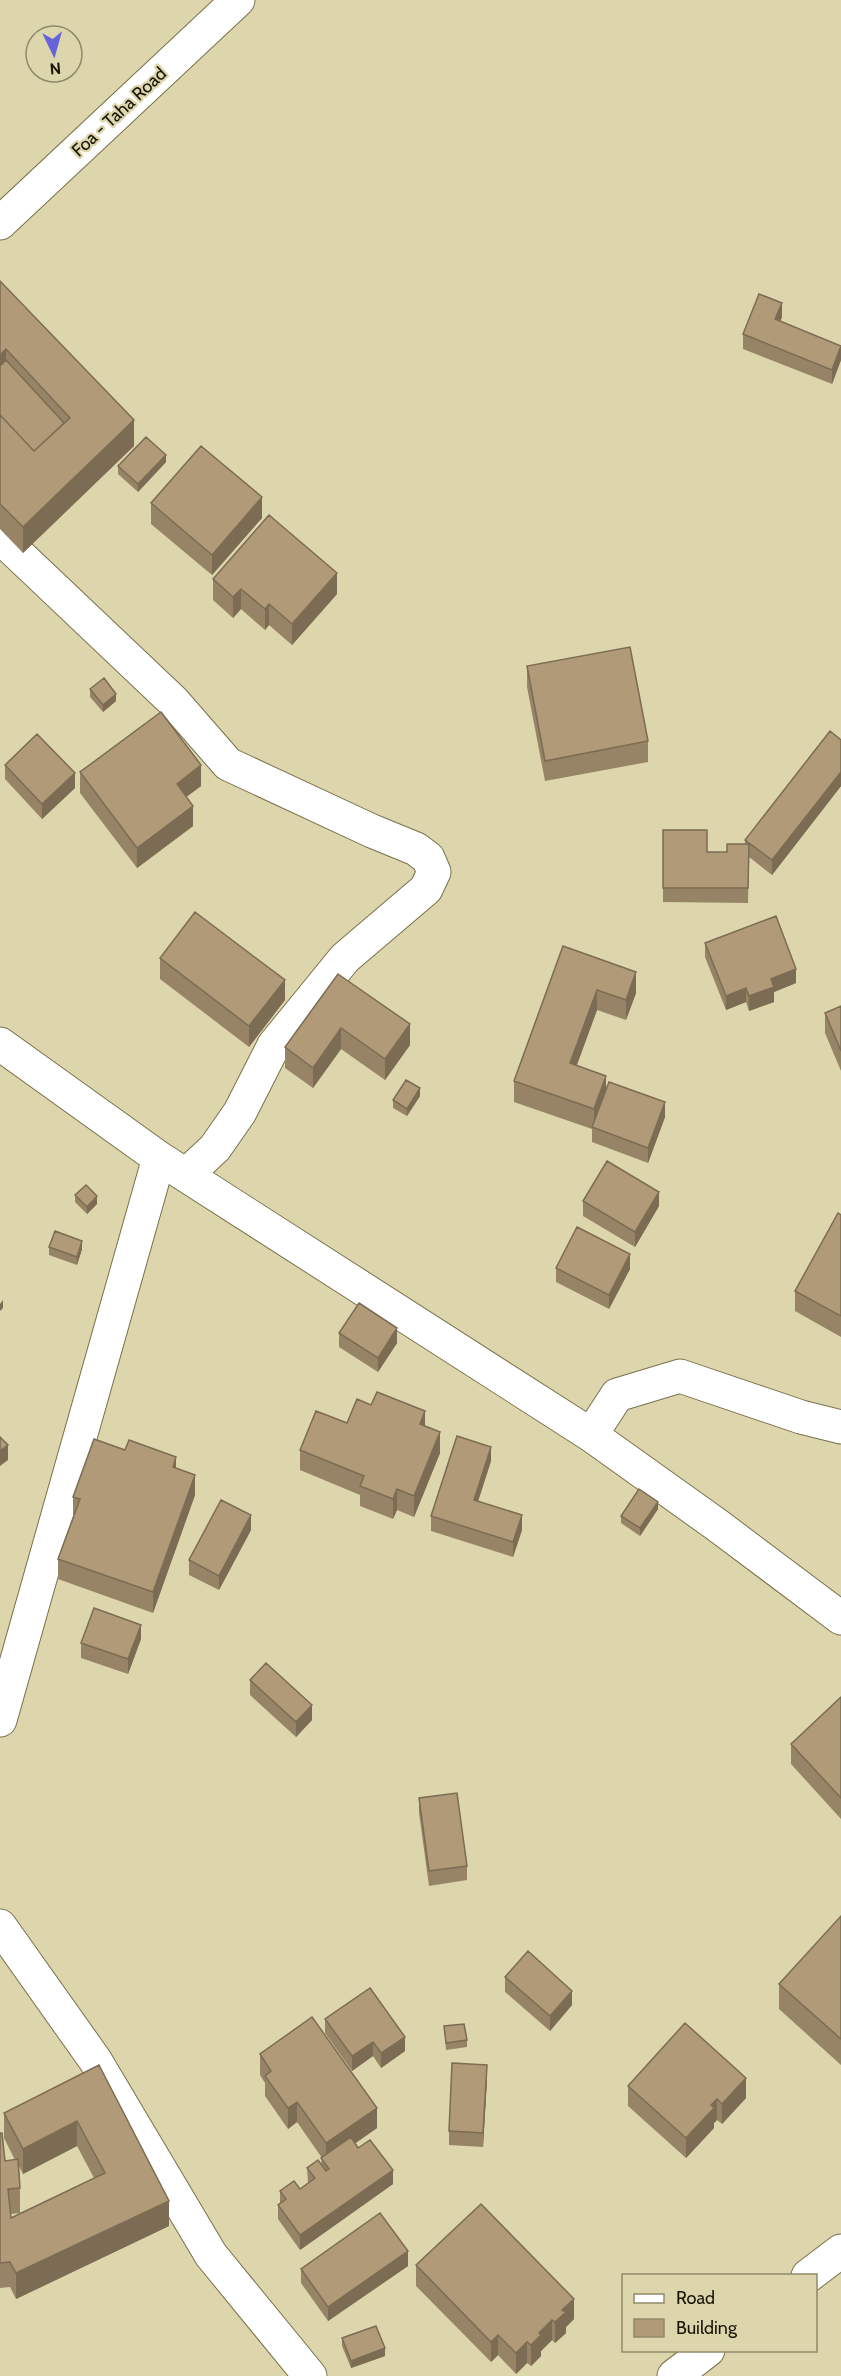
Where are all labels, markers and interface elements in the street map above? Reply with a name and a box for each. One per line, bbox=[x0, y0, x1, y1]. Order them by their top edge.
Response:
north arrow bbox=[24, 24, 84, 84]
text: N bbox=[49, 58, 62, 78]
street label: Foa - Taha Road bbox=[67, 63, 171, 161]
legend bbox=[622, 2274, 817, 2352]
text: Road bbox=[676, 2287, 715, 2309]
text: Building bbox=[676, 2317, 738, 2339]

